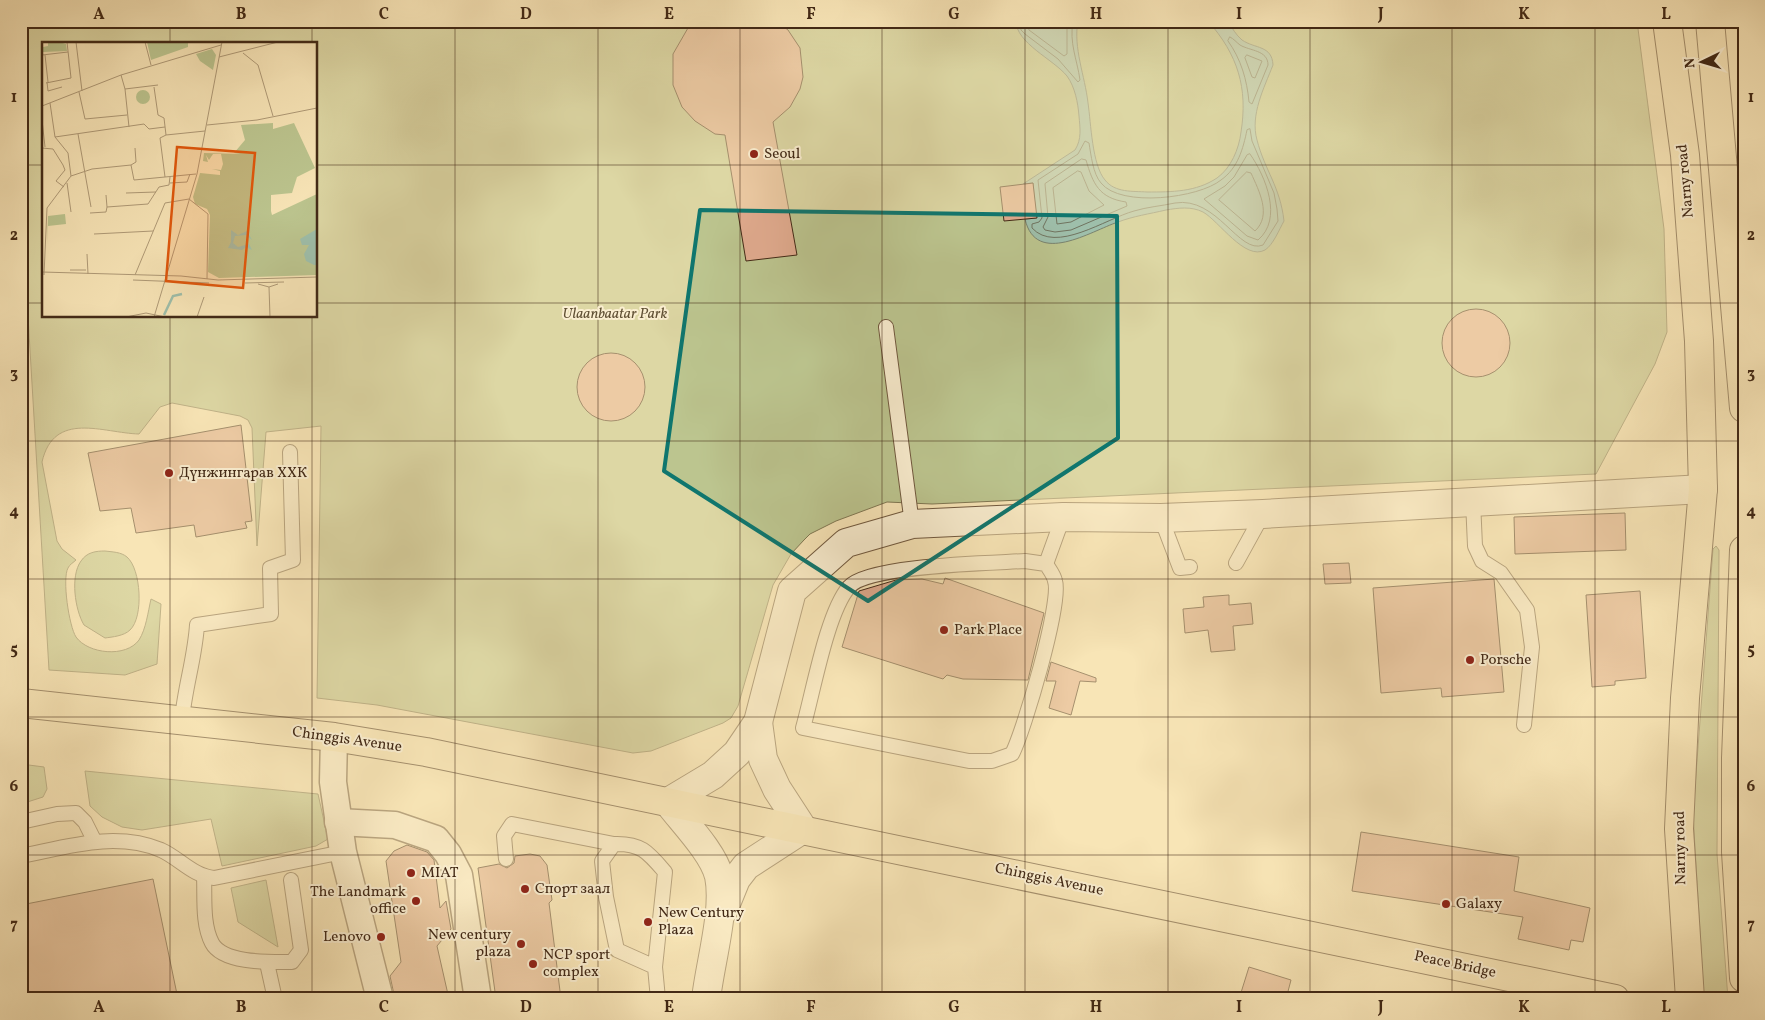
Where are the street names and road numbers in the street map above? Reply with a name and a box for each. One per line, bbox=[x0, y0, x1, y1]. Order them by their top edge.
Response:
street label: Narny road bbox=[1672, 143, 1700, 219]
street label: Chinggis Avenue bbox=[291, 722, 403, 758]
street label: Narny road bbox=[1670, 811, 1692, 885]
street label: Chinggis Avenue bbox=[993, 858, 1105, 902]
street label: Peace Bridge bbox=[1412, 946, 1498, 984]

